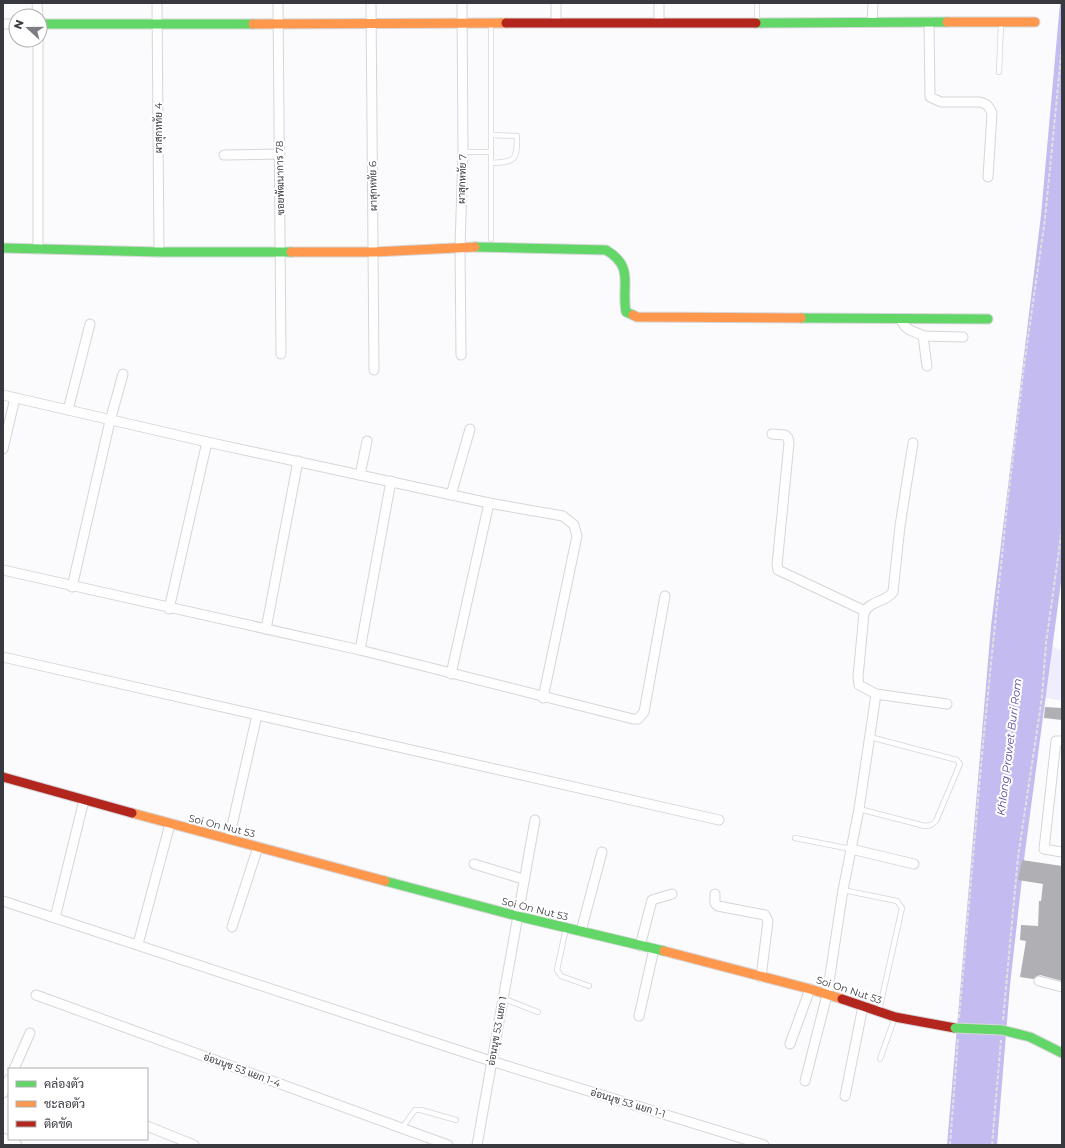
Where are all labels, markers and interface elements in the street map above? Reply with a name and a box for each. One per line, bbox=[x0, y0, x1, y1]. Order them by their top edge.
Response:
north arrow bbox=[8, 8, 48, 48]
text: N bbox=[11, 18, 27, 31]
street label: ผาสุกหทัย 4 bbox=[152, 102, 166, 153]
street label: ซอยพัฒนาการ 78 bbox=[273, 141, 287, 215]
street label: ผาสุกหทัย 7 bbox=[455, 154, 470, 204]
street label: ผาสุกหทัย 6 bbox=[366, 161, 381, 211]
water label: Khlong Prawet Buri Rom bbox=[994, 678, 1024, 816]
street label: Soi On Nut 53 bbox=[187, 811, 257, 841]
street label: Soi On Nut 53 bbox=[500, 894, 570, 924]
street label: Soi On Nut 53 bbox=[815, 973, 884, 1007]
street label: อ่อนนุช 53 แยก 1 bbox=[484, 995, 511, 1067]
street label: อ่อนนุช 53 แยก 1-4 bbox=[201, 1050, 283, 1091]
legend bbox=[8, 1068, 148, 1140]
text: คล่องตัว bbox=[44, 1076, 84, 1091]
street label: อ่อนนุช 53 แยก 1-1 bbox=[589, 1085, 667, 1122]
text: ชะลอตัว bbox=[44, 1096, 85, 1111]
text: ติดขัด bbox=[44, 1116, 73, 1131]

